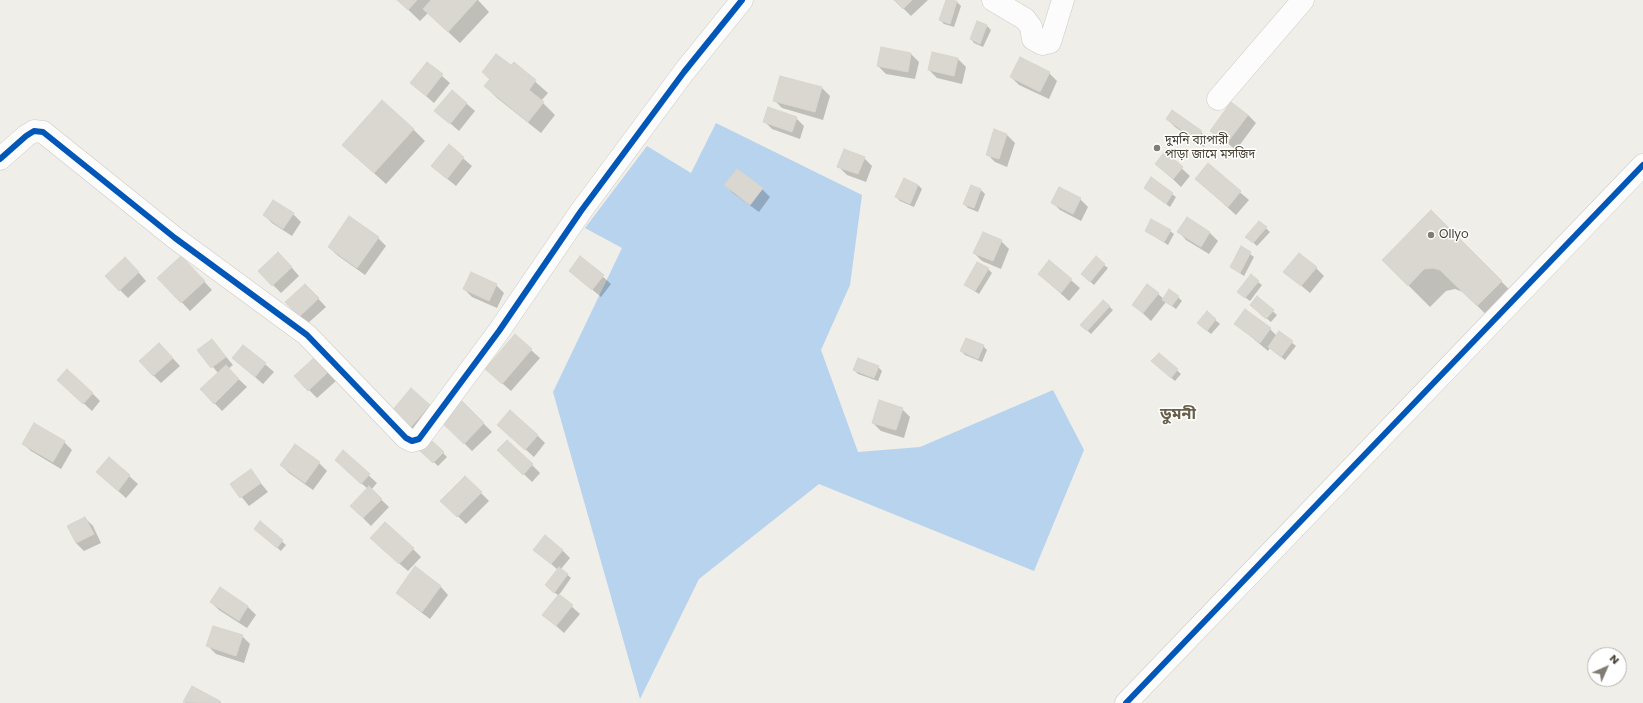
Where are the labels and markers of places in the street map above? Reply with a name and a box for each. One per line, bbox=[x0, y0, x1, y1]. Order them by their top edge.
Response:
place label: দুমনি ব্যাপারী পাড়া জামে মসজিদ bbox=[1165, 134, 1255, 162]
marker: দুমনি ব্যাপারী পাড়া জামে মসজিদ bbox=[1152, 143, 1162, 153]
place label: Ollyo bbox=[1439, 228, 1469, 242]
marker: Ollyo bbox=[1426, 230, 1436, 240]

